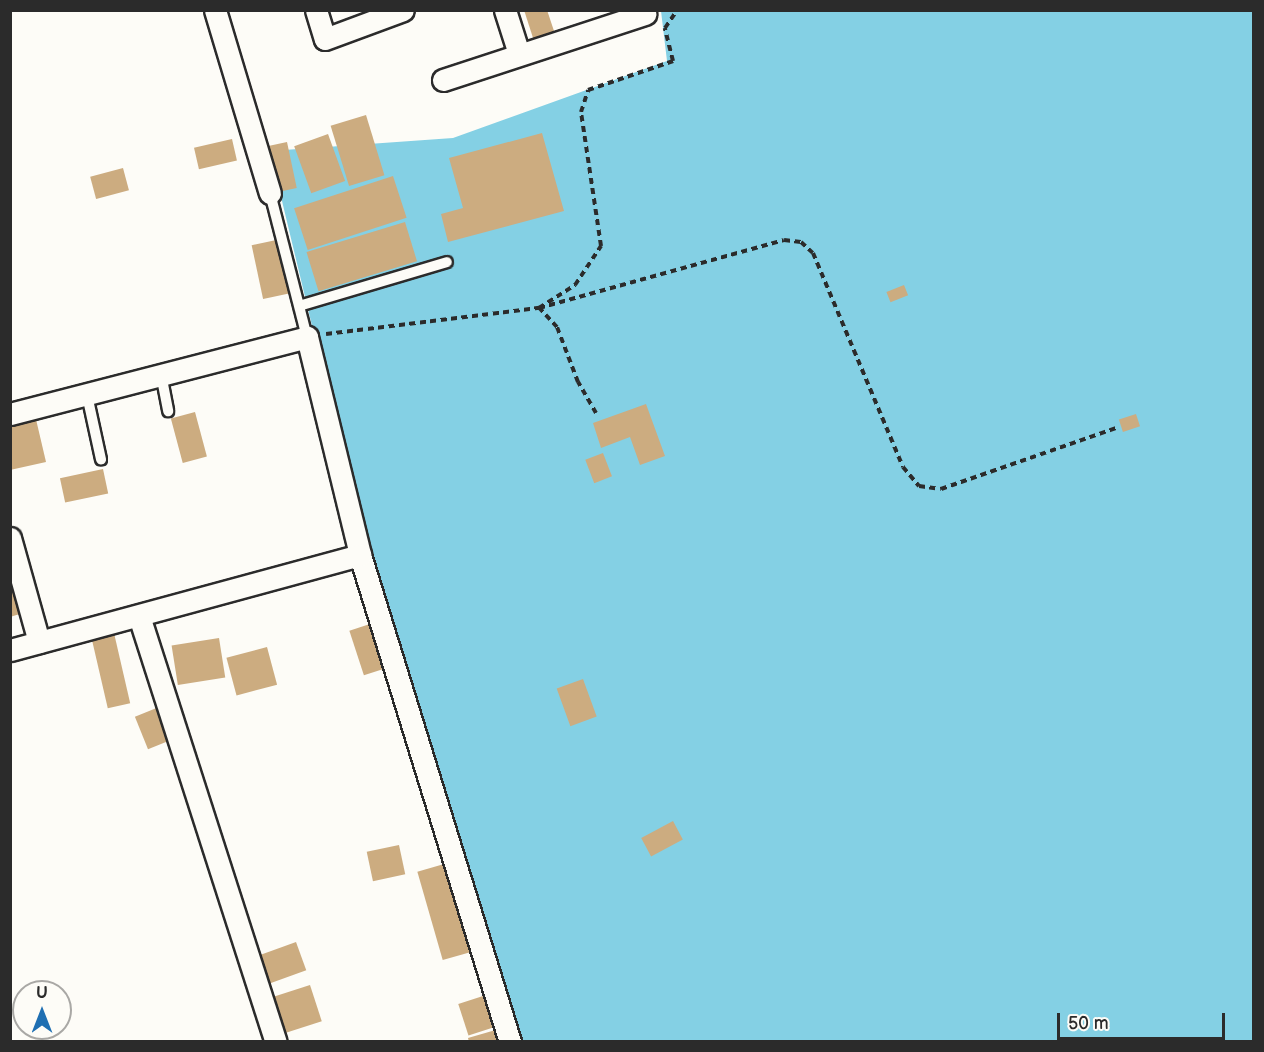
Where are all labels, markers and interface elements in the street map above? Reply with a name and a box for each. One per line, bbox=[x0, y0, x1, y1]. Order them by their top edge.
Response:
north arrow bbox=[12, 980, 72, 1040]
text: U bbox=[36, 984, 48, 1003]
scale bar bbox=[1060, 1001, 1228, 1039]
text: 50 m bbox=[1068, 1013, 1109, 1034]

